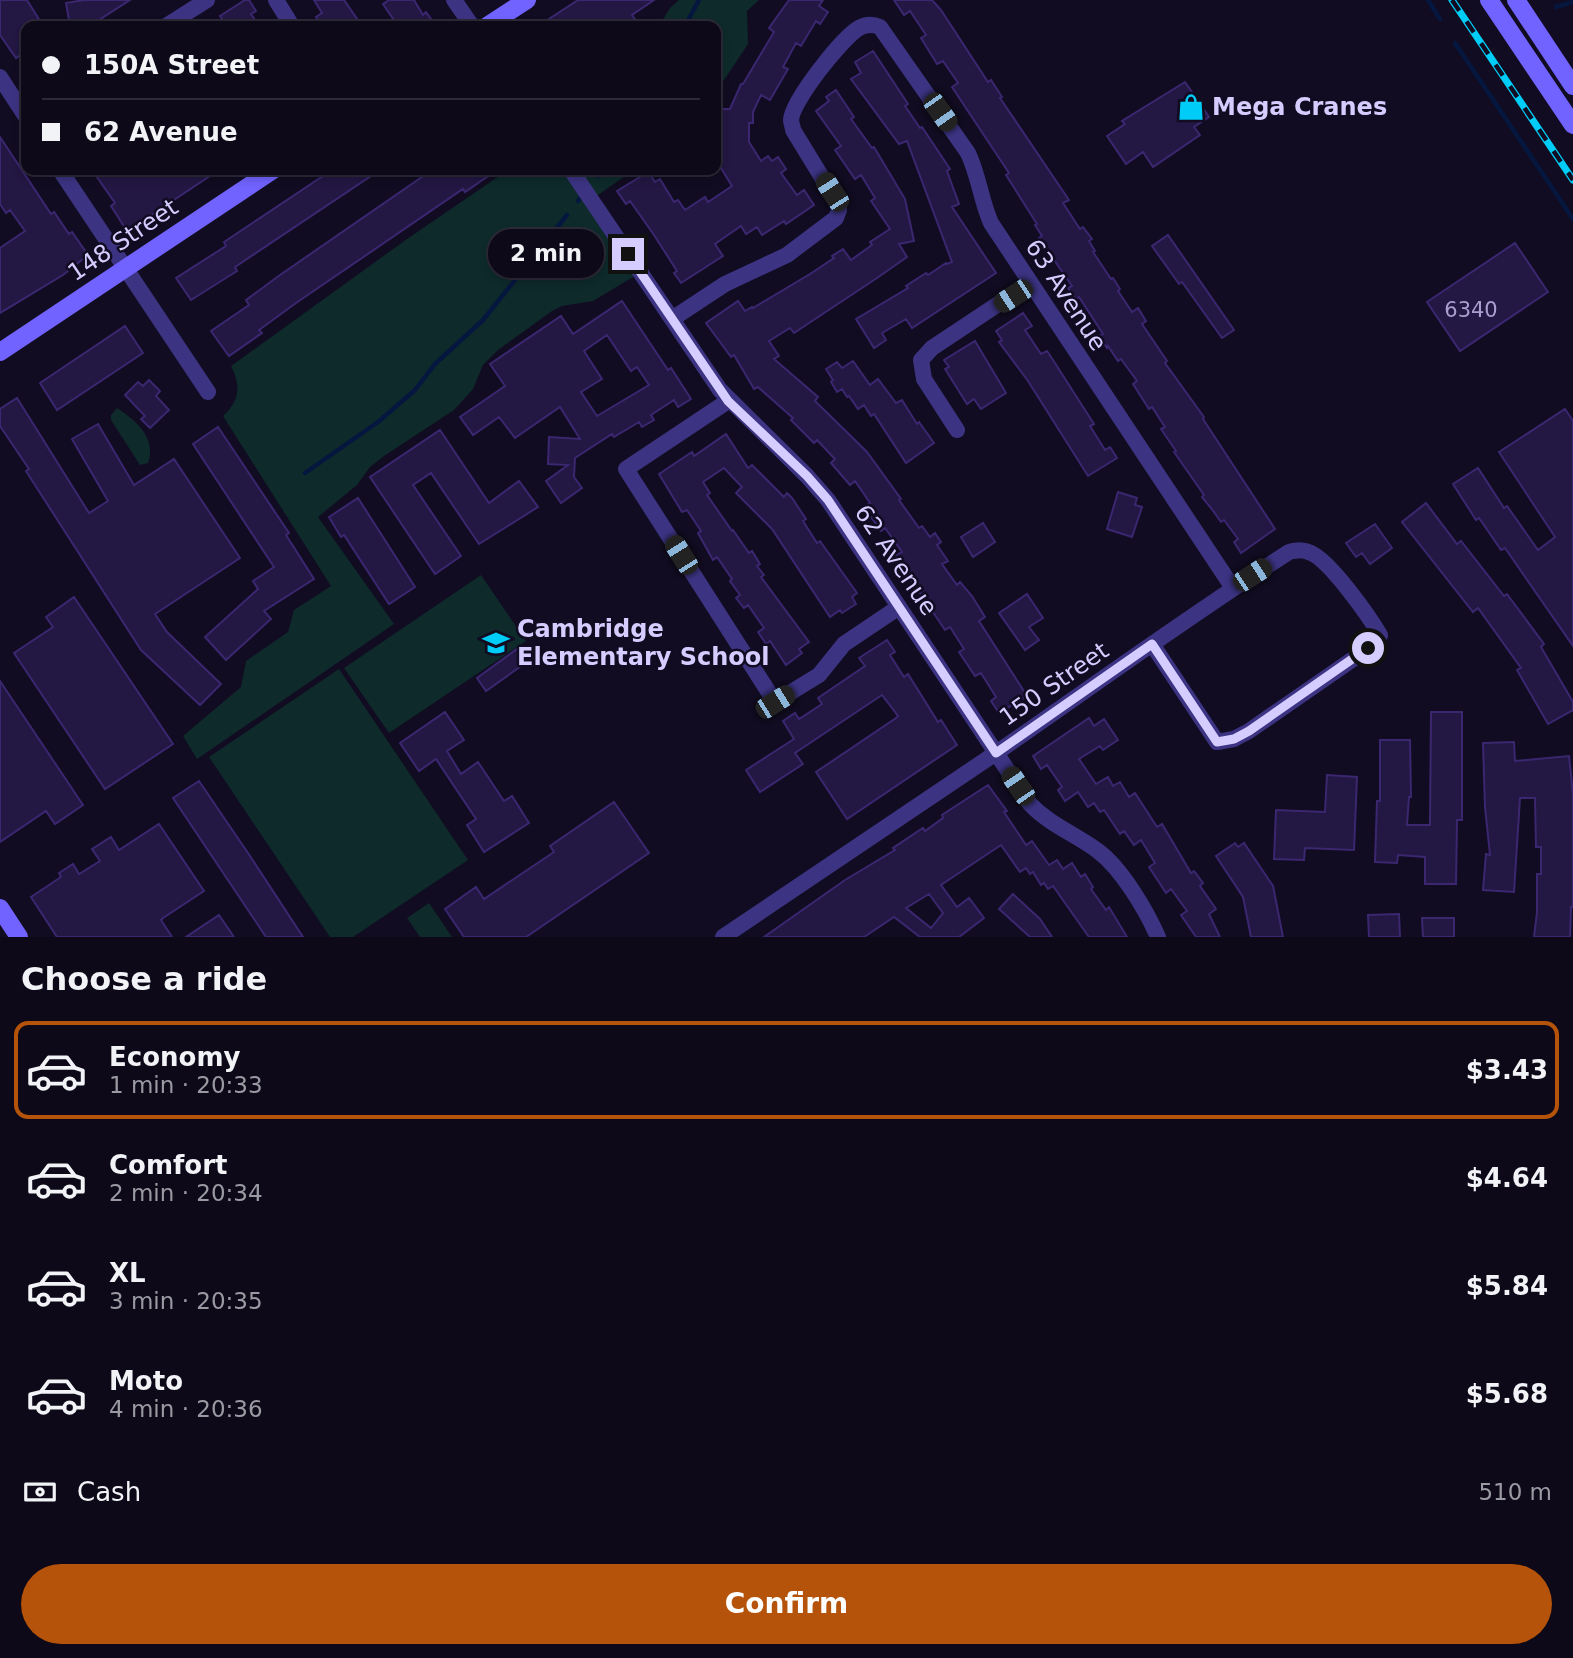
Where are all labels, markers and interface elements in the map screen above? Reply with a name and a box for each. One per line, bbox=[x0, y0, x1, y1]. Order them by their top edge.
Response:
text: 150A Street bbox=[84, 50, 259, 80]
car bbox=[920, 89, 961, 135]
shop icon: Mega Cranes bbox=[1176, 92, 1206, 122]
place label: Mega Cranes bbox=[1212, 93, 1387, 121]
text: 62 Avenue bbox=[84, 117, 238, 147]
car bbox=[812, 169, 853, 215]
street label: 148 Street bbox=[63, 193, 183, 287]
callout: 2 min bbox=[488, 230, 604, 278]
street label: 63 Avenue bbox=[1020, 234, 1112, 356]
route end bbox=[612, 238, 644, 270]
text: 2 min bbox=[510, 240, 582, 266]
car bbox=[990, 276, 1037, 316]
house number: 6340 bbox=[1444, 298, 1498, 322]
street label: 62 Avenue bbox=[849, 499, 943, 621]
car bbox=[661, 532, 702, 578]
car bbox=[1229, 555, 1276, 595]
place label: Cambridge Elementary School bbox=[517, 615, 770, 671]
school or university icon: Cambridge Elementary School bbox=[481, 628, 511, 658]
route start bbox=[1352, 632, 1384, 664]
street label: 150 Street bbox=[994, 636, 1114, 732]
car bbox=[752, 682, 799, 722]
car bbox=[998, 763, 1039, 809]
text: Choose a ride bbox=[21, 960, 267, 998]
icon: car bbox=[25, 1039, 88, 1102]
text: Economy bbox=[109, 1042, 240, 1072]
text: $3.43 bbox=[1466, 1055, 1548, 1085]
text: 1 min · 20:33 bbox=[109, 1072, 263, 1098]
icon: car bbox=[25, 1147, 88, 1210]
text: Comfort bbox=[109, 1150, 227, 1180]
text: $4.64 bbox=[1466, 1163, 1548, 1193]
text: 2 min · 20:34 bbox=[109, 1180, 263, 1206]
icon: car bbox=[25, 1255, 88, 1318]
text: XL bbox=[109, 1258, 146, 1288]
text: $5.84 bbox=[1466, 1271, 1548, 1301]
text: 3 min · 20:35 bbox=[109, 1288, 263, 1314]
icon: car bbox=[25, 1363, 88, 1426]
text: Moto bbox=[109, 1366, 183, 1396]
text: $5.68 bbox=[1466, 1379, 1548, 1409]
text: 4 min · 20:36 bbox=[109, 1396, 263, 1422]
icon: cash bbox=[21, 1473, 59, 1511]
text: Cash bbox=[77, 1477, 141, 1507]
text: 510 m bbox=[1478, 1479, 1552, 1505]
button: Confirm bbox=[21, 1564, 1552, 1644]

